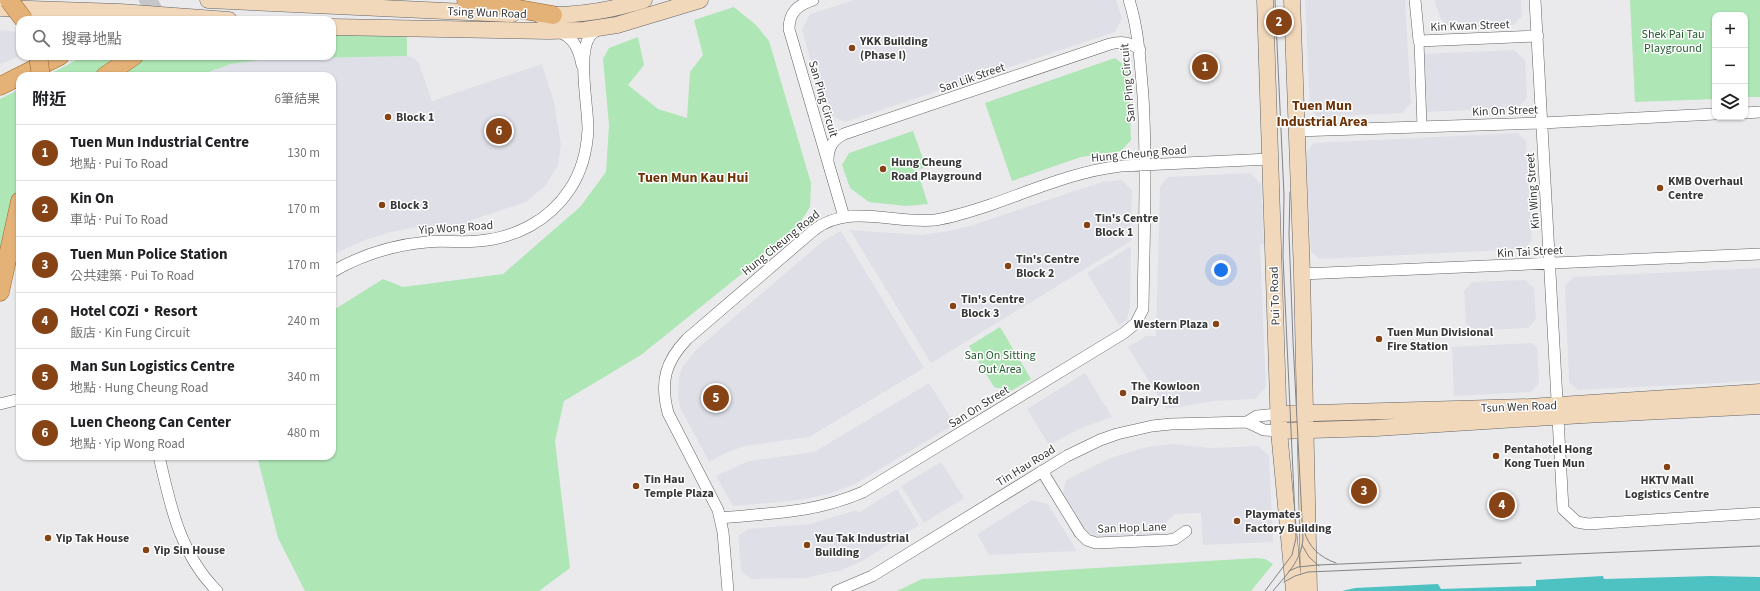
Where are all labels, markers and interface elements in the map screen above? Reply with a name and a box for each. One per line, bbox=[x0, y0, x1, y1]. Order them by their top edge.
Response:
street label: Tsing Wun Road bbox=[447, 3, 527, 23]
pin: 2 bbox=[1266, 7, 1292, 37]
map controls bbox=[1712, 12, 1748, 120]
button: + bbox=[1712, 12, 1748, 48]
search box bbox=[16, 16, 336, 60]
street label: Kin Kwan Street bbox=[1430, 16, 1510, 36]
park label: Shek Pai Tau Playground bbox=[1641, 26, 1705, 57]
icon: search bbox=[30, 27, 52, 49]
text: 搜尋地點 bbox=[62, 29, 122, 50]
place label: YKK Building (Phase I) bbox=[859, 33, 928, 64]
marker: YKK Building (Phase I) bbox=[847, 43, 857, 53]
street label: San Ping Circuit bbox=[1116, 43, 1140, 123]
button: − bbox=[1712, 48, 1748, 84]
pin: 1 bbox=[1192, 52, 1218, 82]
street label: San Ping Circuit bbox=[804, 59, 842, 139]
street label: San Lik Street bbox=[937, 59, 1007, 97]
button: layers bbox=[1712, 84, 1748, 120]
text: 附近 bbox=[32, 88, 66, 112]
text: 6筆結果 bbox=[275, 90, 320, 108]
district label: Tuen Mun Industrial Area bbox=[1276, 96, 1368, 132]
street label: Kin On Street bbox=[1472, 101, 1538, 121]
place label: Block 1 bbox=[396, 109, 434, 126]
marker: Block 1 bbox=[383, 112, 393, 122]
pin: 6 bbox=[486, 116, 512, 146]
text: Tuen Mun Industrial Centre bbox=[70, 132, 249, 153]
street label: Hung Cheung Road bbox=[1090, 141, 1188, 167]
text: 1 bbox=[42, 144, 48, 162]
text: 130 m bbox=[287, 144, 320, 162]
street label: Kin Wing Street bbox=[1522, 152, 1544, 230]
place label: Hung Cheung Road Playground bbox=[891, 154, 982, 185]
text: 地點 · Pui To Road bbox=[70, 155, 168, 173]
marker: Hung Cheung Road Playground bbox=[878, 164, 888, 174]
district label: Tuen Mun Kau Hui bbox=[638, 168, 748, 188]
place label: KMB Overhaul Centre bbox=[1668, 173, 1744, 204]
marker: KMB Overhaul Centre bbox=[1655, 183, 1665, 193]
text: Kin On bbox=[70, 188, 114, 209]
place label: Block 3 bbox=[390, 197, 428, 214]
text: 2 bbox=[42, 200, 48, 218]
text: 170 m bbox=[287, 200, 320, 218]
marker: Block 3 bbox=[377, 200, 387, 210]
street label: Hung Cheung Road bbox=[738, 206, 824, 280]
place label: Tin's Centre Block 1 bbox=[1095, 210, 1158, 241]
text: 車站 · Pui To Road bbox=[70, 211, 168, 229]
street label: Yip Wong Road bbox=[417, 217, 494, 239]
marker: Tin's Centre Block 1 bbox=[1082, 220, 1092, 230]
street label: Kin Tai Street bbox=[1497, 242, 1563, 262]
text: Tuen Mun Police Station bbox=[70, 244, 228, 265]
place label: Tin's Centre Block 2 bbox=[1016, 251, 1079, 282]
text: 3 bbox=[42, 256, 48, 274]
text: 170 m bbox=[287, 256, 320, 274]
your location bbox=[1211, 260, 1231, 280]
marker: Tin's Centre Block 2 bbox=[1003, 261, 1013, 271]
street label: Pui To Road bbox=[1265, 266, 1285, 326]
text: 公共建築 · Pui To Road bbox=[70, 267, 194, 285]
place label: Tin's Centre Block 3 bbox=[961, 291, 1024, 322]
text: Hotel COZi‧Resort bbox=[70, 301, 197, 322]
marker: Tin's Centre Block 3 bbox=[948, 301, 958, 311]
text: 4 bbox=[42, 312, 48, 330]
text: 240 m bbox=[287, 312, 320, 330]
place label: Western Plaza bbox=[1134, 316, 1208, 333]
marker: Western Plaza bbox=[1211, 319, 1221, 329]
text: 飯店 · Kin Fung Circuit bbox=[70, 324, 190, 342]
place label: Tuen Mun Divisional Fire Station bbox=[1387, 324, 1494, 355]
marker: Tuen Mun Divisional Fire Station bbox=[1374, 334, 1384, 344]
park label: San On Sitting Out Area bbox=[964, 347, 1036, 378]
text: Man Sun Logistics Centre bbox=[70, 356, 235, 377]
text: 5 bbox=[42, 368, 48, 386]
text: 340 m bbox=[287, 368, 320, 386]
place label: The Kowloon Dairy Ltd bbox=[1131, 378, 1200, 409]
text: 地點 · Hung Cheung Road bbox=[70, 379, 208, 397]
street label: San On Street bbox=[945, 382, 1013, 432]
pin: 5 bbox=[703, 383, 729, 413]
marker: The Kowloon Dairy Ltd bbox=[1118, 388, 1128, 398]
street label: Tsun Wen Road bbox=[1481, 397, 1557, 417]
text: Luen Cheong Can Center bbox=[70, 412, 231, 433]
text: 6 bbox=[42, 424, 48, 442]
text: 480 m bbox=[287, 424, 320, 442]
text: 地點 · Yip Wong Road bbox=[70, 435, 185, 453]
street label: Tin Hau Road bbox=[993, 441, 1059, 491]
place label: Pentahotel Hong Kong Tuen Mun bbox=[1504, 441, 1593, 472]
marker: Pentahotel Hong Kong Tuen Mun bbox=[1491, 451, 1501, 461]
marker: HKTV Mall Logistics Centre bbox=[1662, 462, 1672, 472]
place label: Tin Hau Temple Plaza bbox=[644, 471, 714, 502]
place label: HKTV Mall Logistics Centre bbox=[1625, 472, 1709, 503]
pin: 3 bbox=[1351, 476, 1377, 506]
marker: Tin Hau Temple Plaza bbox=[631, 481, 641, 491]
pin: 4 bbox=[1489, 490, 1515, 520]
place label: Playmates Factory Building bbox=[1245, 506, 1332, 537]
marker: Playmates Factory Building bbox=[1232, 516, 1242, 526]
street label: San Hop Lane bbox=[1097, 518, 1167, 538]
place label: Yip Tak House bbox=[55, 530, 129, 547]
place label: Yau Tak Industrial Building bbox=[814, 530, 909, 561]
marker: Yip Tak House bbox=[43, 533, 53, 543]
marker: Yau Tak Industrial Building bbox=[802, 540, 812, 550]
place label: Yip Sin House bbox=[153, 542, 225, 559]
marker: Yip Sin House bbox=[141, 545, 151, 555]

